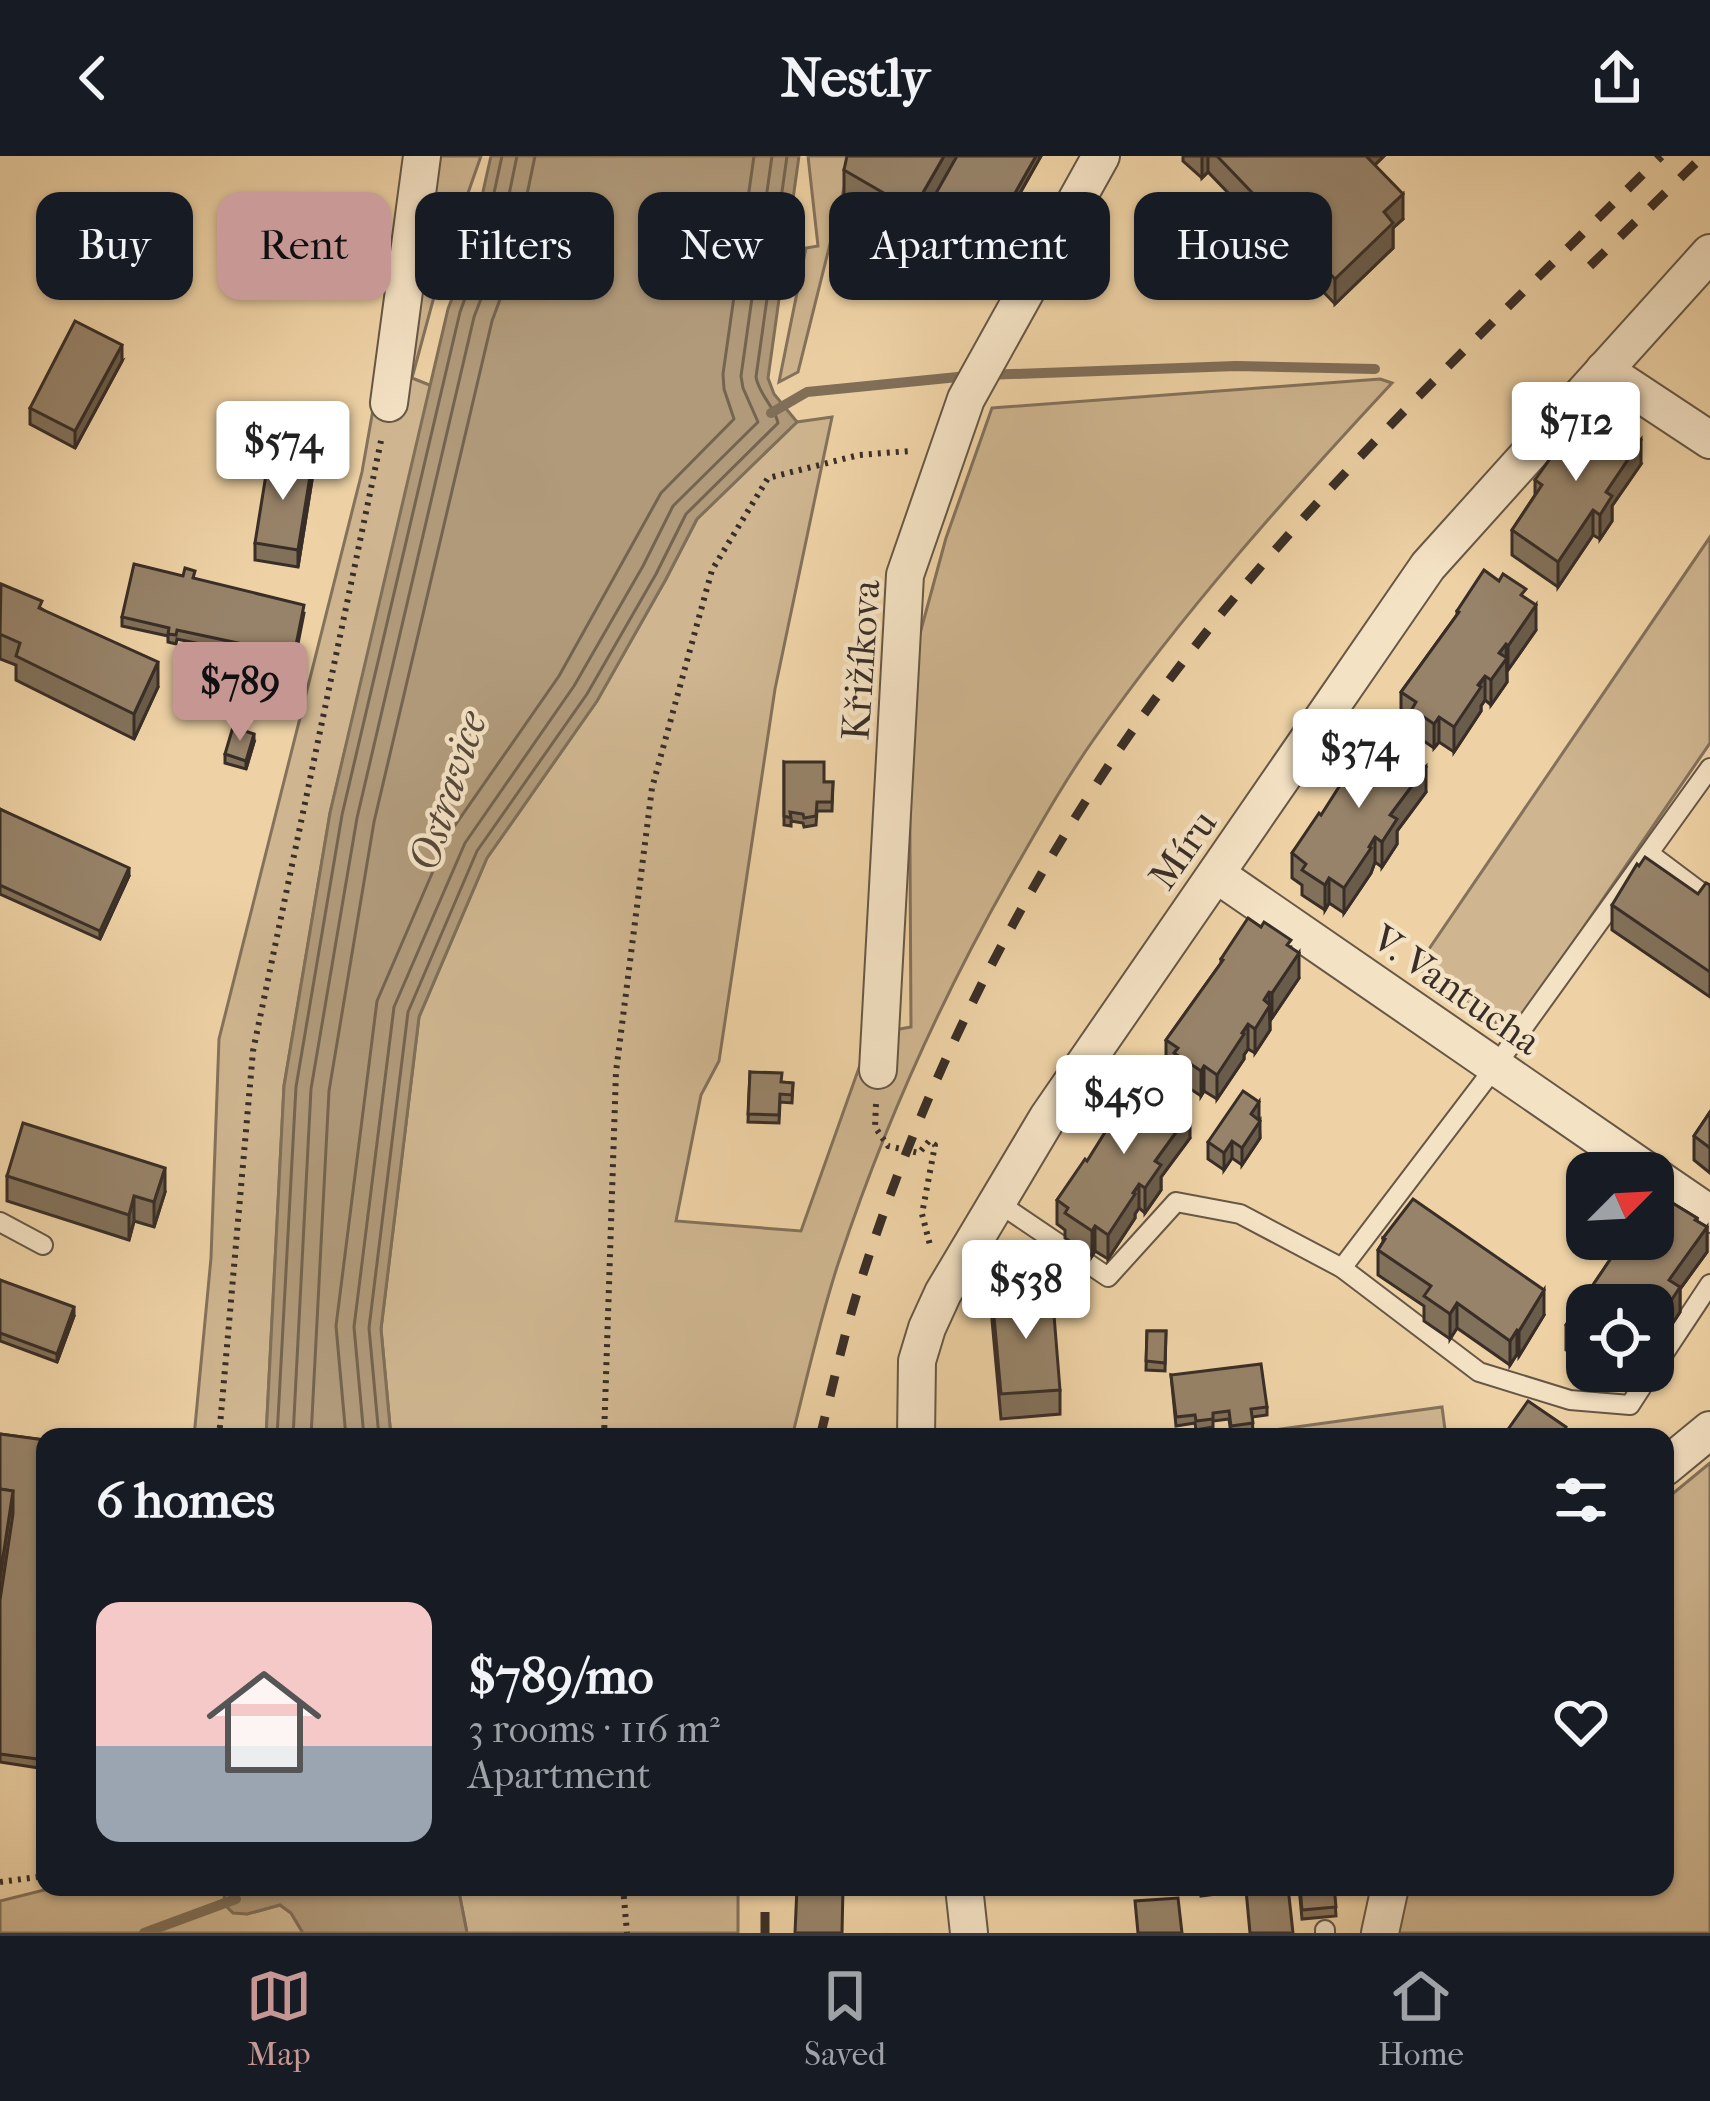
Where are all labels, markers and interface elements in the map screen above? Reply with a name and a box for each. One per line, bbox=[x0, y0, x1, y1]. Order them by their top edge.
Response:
icon: back bbox=[60, 45, 126, 111]
icon: share bbox=[1584, 45, 1650, 111]
text: Nestly bbox=[781, 47, 929, 110]
chip: Buy bbox=[36, 192, 193, 300]
chip: Rent bbox=[217, 192, 391, 300]
chip: Filters bbox=[415, 192, 614, 300]
chip: New bbox=[638, 192, 805, 300]
chip: Apartment bbox=[829, 192, 1110, 300]
chip: House bbox=[1134, 192, 1332, 300]
pin: $712 bbox=[1505, 382, 1647, 484]
text: $712 bbox=[1539, 398, 1613, 444]
pin: $574 bbox=[212, 401, 354, 503]
text: $574 bbox=[243, 417, 323, 463]
street label: Křižíkova bbox=[832, 577, 890, 742]
pin: $789 bbox=[169, 642, 311, 744]
text: $789 bbox=[200, 658, 280, 704]
water label: Ostravice bbox=[400, 705, 498, 877]
pin: $374 bbox=[1288, 709, 1430, 811]
text: $374 bbox=[1320, 725, 1398, 771]
street label: Míru bbox=[1139, 801, 1226, 898]
street label: V. Vantucha bbox=[1363, 915, 1550, 1065]
pin: $450 bbox=[1053, 1055, 1195, 1157]
text: $450 bbox=[1083, 1071, 1165, 1117]
north arrow bbox=[1566, 1152, 1674, 1260]
map controls bbox=[1566, 1152, 1674, 1392]
pin: $538 bbox=[955, 1240, 1097, 1342]
text: $538 bbox=[989, 1256, 1063, 1302]
button: locate bbox=[1566, 1284, 1674, 1392]
icon: filters bbox=[1548, 1467, 1614, 1533]
text: 6 homes bbox=[96, 1470, 275, 1530]
text: $789/mo bbox=[468, 1646, 654, 1706]
icon: home bbox=[192, 1650, 336, 1794]
icon: heart bbox=[1548, 1689, 1614, 1755]
text: 3 rooms · 116 m² bbox=[468, 1706, 720, 1752]
text: Apartment bbox=[468, 1752, 651, 1798]
tab: Map bbox=[246, 1963, 312, 2074]
tab: Saved bbox=[804, 1963, 886, 2074]
tab: Home bbox=[1378, 1963, 1464, 2074]

